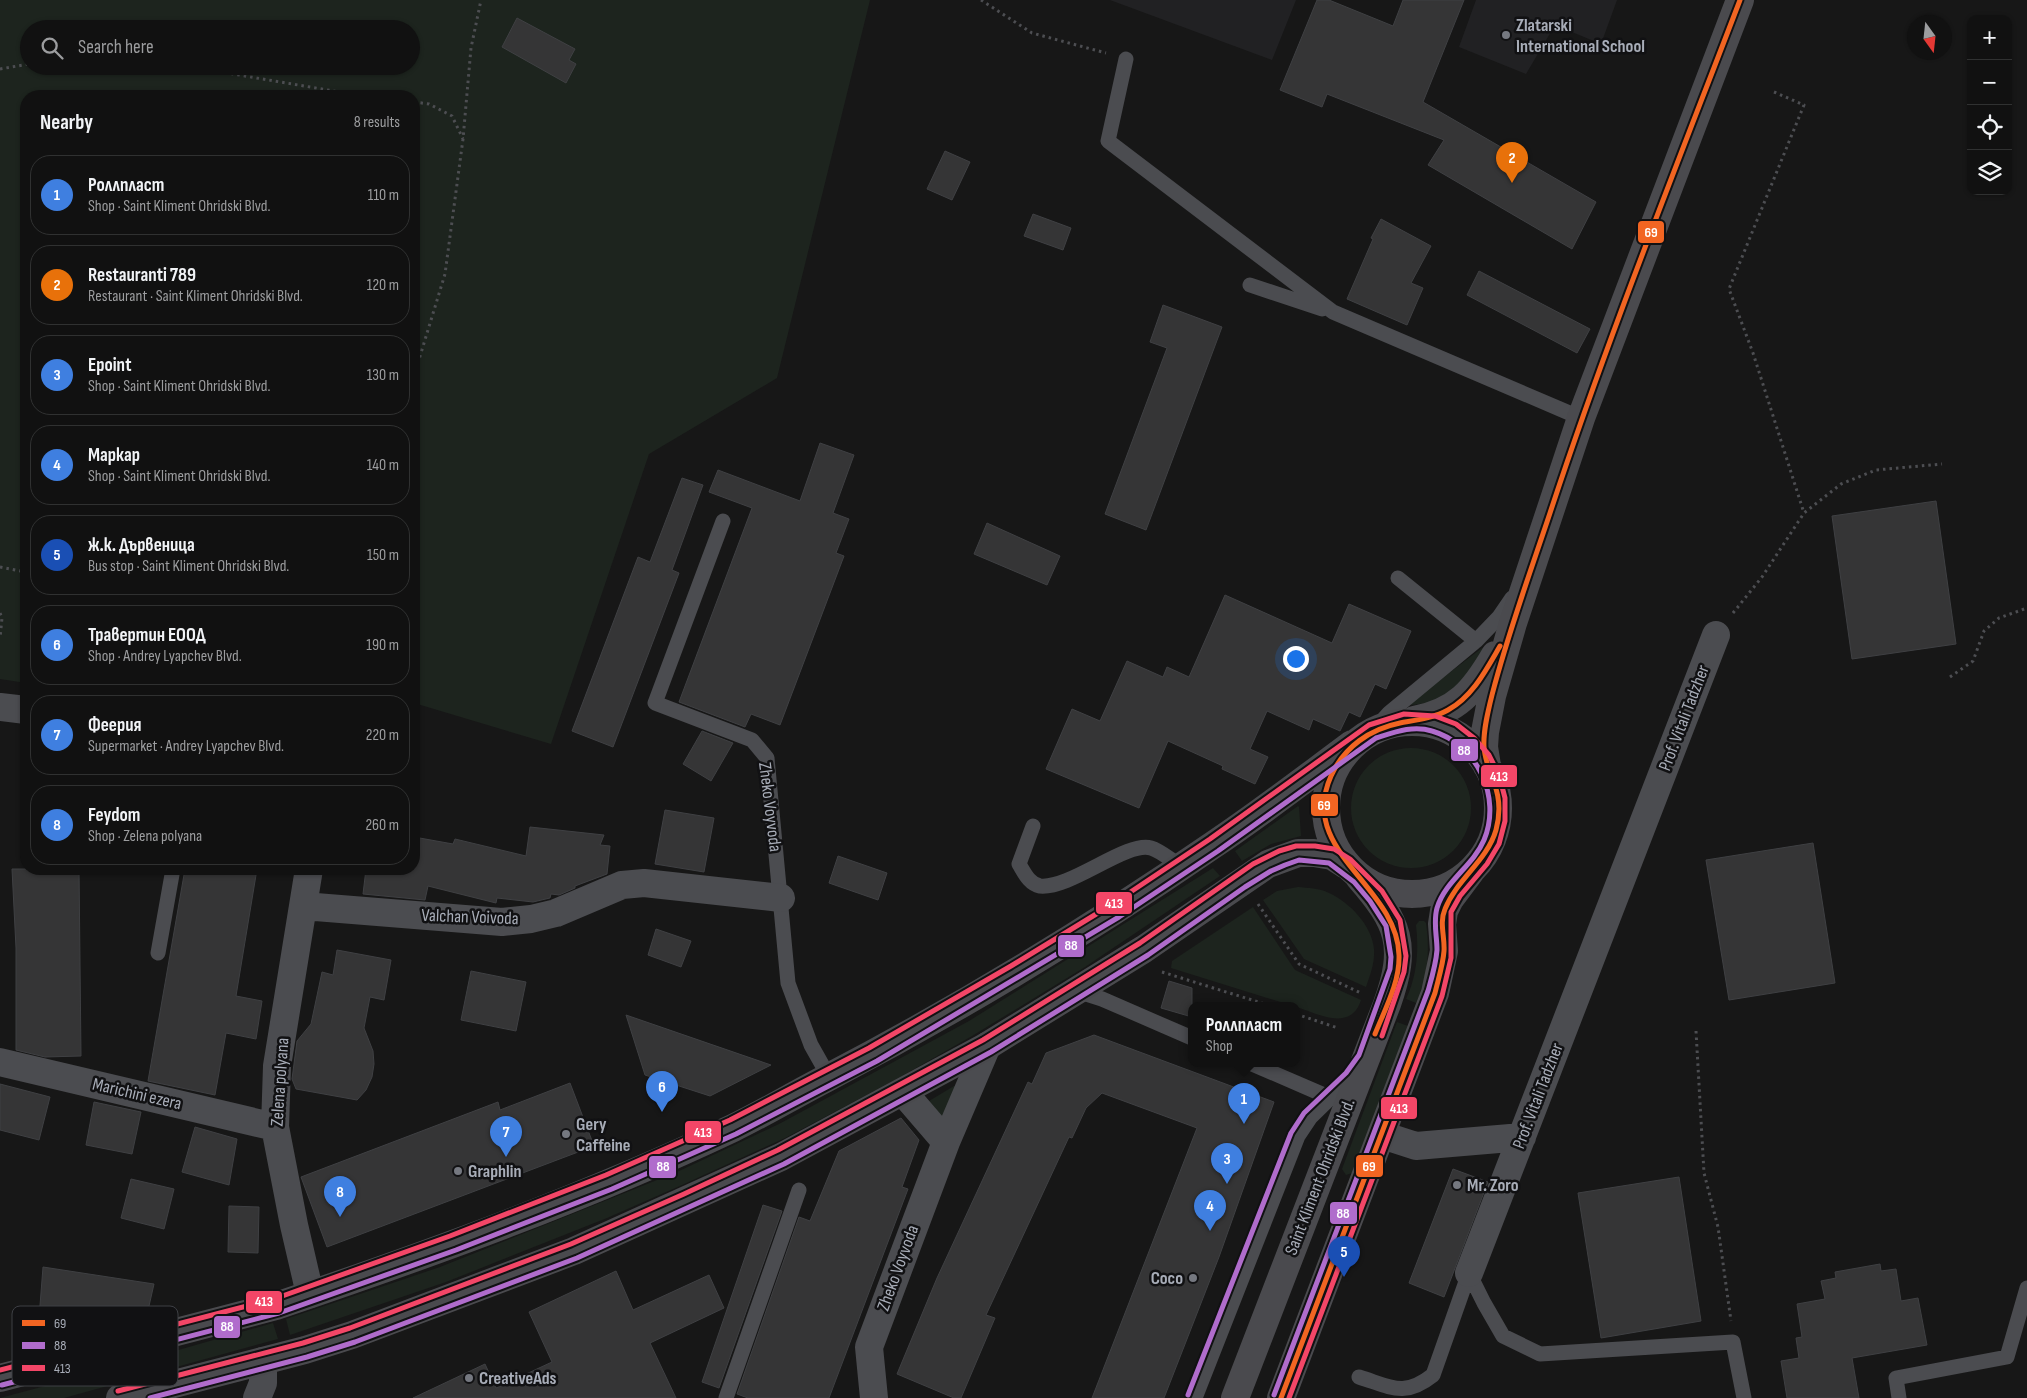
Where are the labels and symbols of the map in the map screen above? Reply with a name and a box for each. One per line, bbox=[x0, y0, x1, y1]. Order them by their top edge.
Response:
place label: Zlatarski International School bbox=[1516, 15, 1645, 57]
north arrow bbox=[1907, 15, 1952, 60]
marker: Zlatarski International School bbox=[1500, 29, 1512, 41]
pin: 2 bbox=[1496, 142, 1528, 183]
line badge: 69 bbox=[1637, 220, 1665, 244]
text: 69 bbox=[1644, 224, 1658, 241]
your location bbox=[1283, 646, 1309, 672]
street label: Prof. Vitali Tadzher bbox=[1654, 662, 1714, 774]
line badge: 88 bbox=[1450, 738, 1479, 762]
text: 88 bbox=[1457, 742, 1471, 759]
street label: Zheko Voyvoda bbox=[754, 761, 786, 853]
line badge: 413 bbox=[1480, 764, 1518, 788]
text: 413 bbox=[1490, 768, 1508, 785]
line badge: 69 bbox=[1310, 793, 1339, 817]
text: 69 bbox=[1317, 797, 1331, 814]
line badge: 413 bbox=[1095, 891, 1133, 915]
text: 413 bbox=[1105, 895, 1123, 912]
street label: Valchan Voivoda bbox=[421, 905, 519, 929]
line badge: 88 bbox=[1057, 934, 1085, 958]
text: 88 bbox=[1064, 937, 1078, 954]
street label: Zelena polyana bbox=[266, 1037, 294, 1127]
street label: Prof. Vitali Tadzher bbox=[1508, 1040, 1568, 1152]
pin: 6 bbox=[646, 1071, 678, 1112]
street label: Marichini ezera bbox=[90, 1074, 184, 1114]
pin: 1 bbox=[1228, 1083, 1260, 1124]
street label: Saint Kliment Ohridski Blvd. bbox=[1281, 1096, 1359, 1258]
line badge: 413 bbox=[1380, 1096, 1418, 1120]
text: 413 bbox=[1390, 1100, 1408, 1117]
place label: Gery Caffeine bbox=[576, 1114, 631, 1156]
pin: 7 bbox=[490, 1116, 522, 1157]
line badge: 413 bbox=[684, 1120, 722, 1144]
text: 413 bbox=[694, 1124, 712, 1141]
marker: Gery Caffeine bbox=[560, 1128, 572, 1140]
pin: 3 bbox=[1211, 1143, 1243, 1184]
line badge: 69 bbox=[1355, 1154, 1384, 1178]
line badge: 88 bbox=[648, 1155, 677, 1179]
text: 88 bbox=[656, 1158, 670, 1175]
text: 69 bbox=[1362, 1158, 1376, 1175]
place label: Graphlin bbox=[468, 1161, 522, 1182]
marker: Graphlin bbox=[452, 1165, 464, 1177]
place label: Mr. Zoro bbox=[1467, 1175, 1519, 1196]
pin: 8 bbox=[324, 1176, 356, 1217]
marker: Mr. Zoro bbox=[1451, 1179, 1463, 1191]
pin: 4 bbox=[1194, 1190, 1226, 1231]
line badge: 88 bbox=[1329, 1201, 1358, 1225]
text: 88 bbox=[1336, 1205, 1350, 1222]
street label: Zheko Voyvoda bbox=[873, 1222, 923, 1314]
pin: 5 bbox=[1328, 1236, 1360, 1277]
place label: Coco bbox=[1151, 1268, 1183, 1289]
marker: Coco bbox=[1187, 1272, 1199, 1284]
line badge: 413 bbox=[245, 1290, 283, 1314]
text: 413 bbox=[255, 1293, 273, 1310]
legend bbox=[12, 1306, 178, 1386]
text: 69 bbox=[54, 1315, 66, 1332]
line badge: 88 bbox=[213, 1315, 241, 1339]
text: 88 bbox=[220, 1318, 234, 1335]
text: 88 bbox=[54, 1337, 66, 1354]
text: 413 bbox=[54, 1360, 71, 1377]
place label: CreativeAds bbox=[479, 1368, 556, 1389]
marker: CreativeAds bbox=[463, 1372, 475, 1384]

